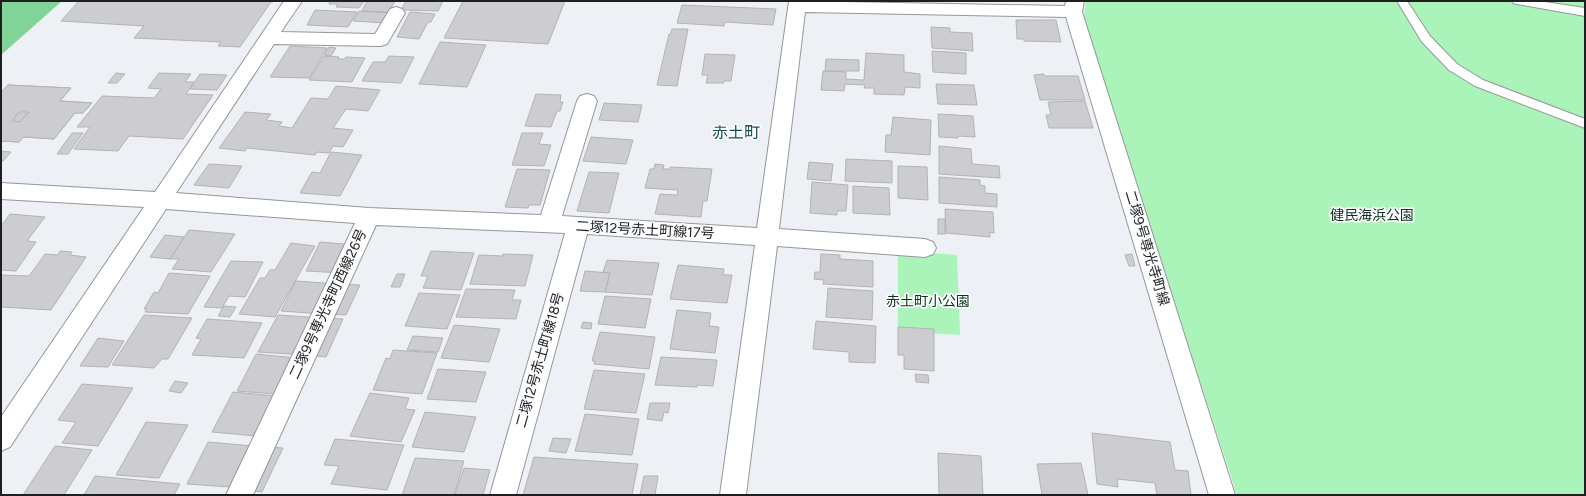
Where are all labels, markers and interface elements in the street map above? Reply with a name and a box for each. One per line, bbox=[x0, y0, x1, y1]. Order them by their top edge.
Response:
district label: 赤土町 bbox=[712, 123, 760, 142]
street label: 二塚9号専光寺町線 bbox=[1121, 188, 1173, 308]
park label: 健民海浜公園 bbox=[1330, 207, 1414, 224]
street label: 二塚12号赤土町線17号 bbox=[575, 218, 715, 242]
street label: 二塚9号専光寺町西線26号 bbox=[286, 226, 370, 382]
street label: 二塚12号赤土町線18号 bbox=[513, 290, 567, 430]
park label: 赤土町小公園 bbox=[886, 293, 970, 310]

